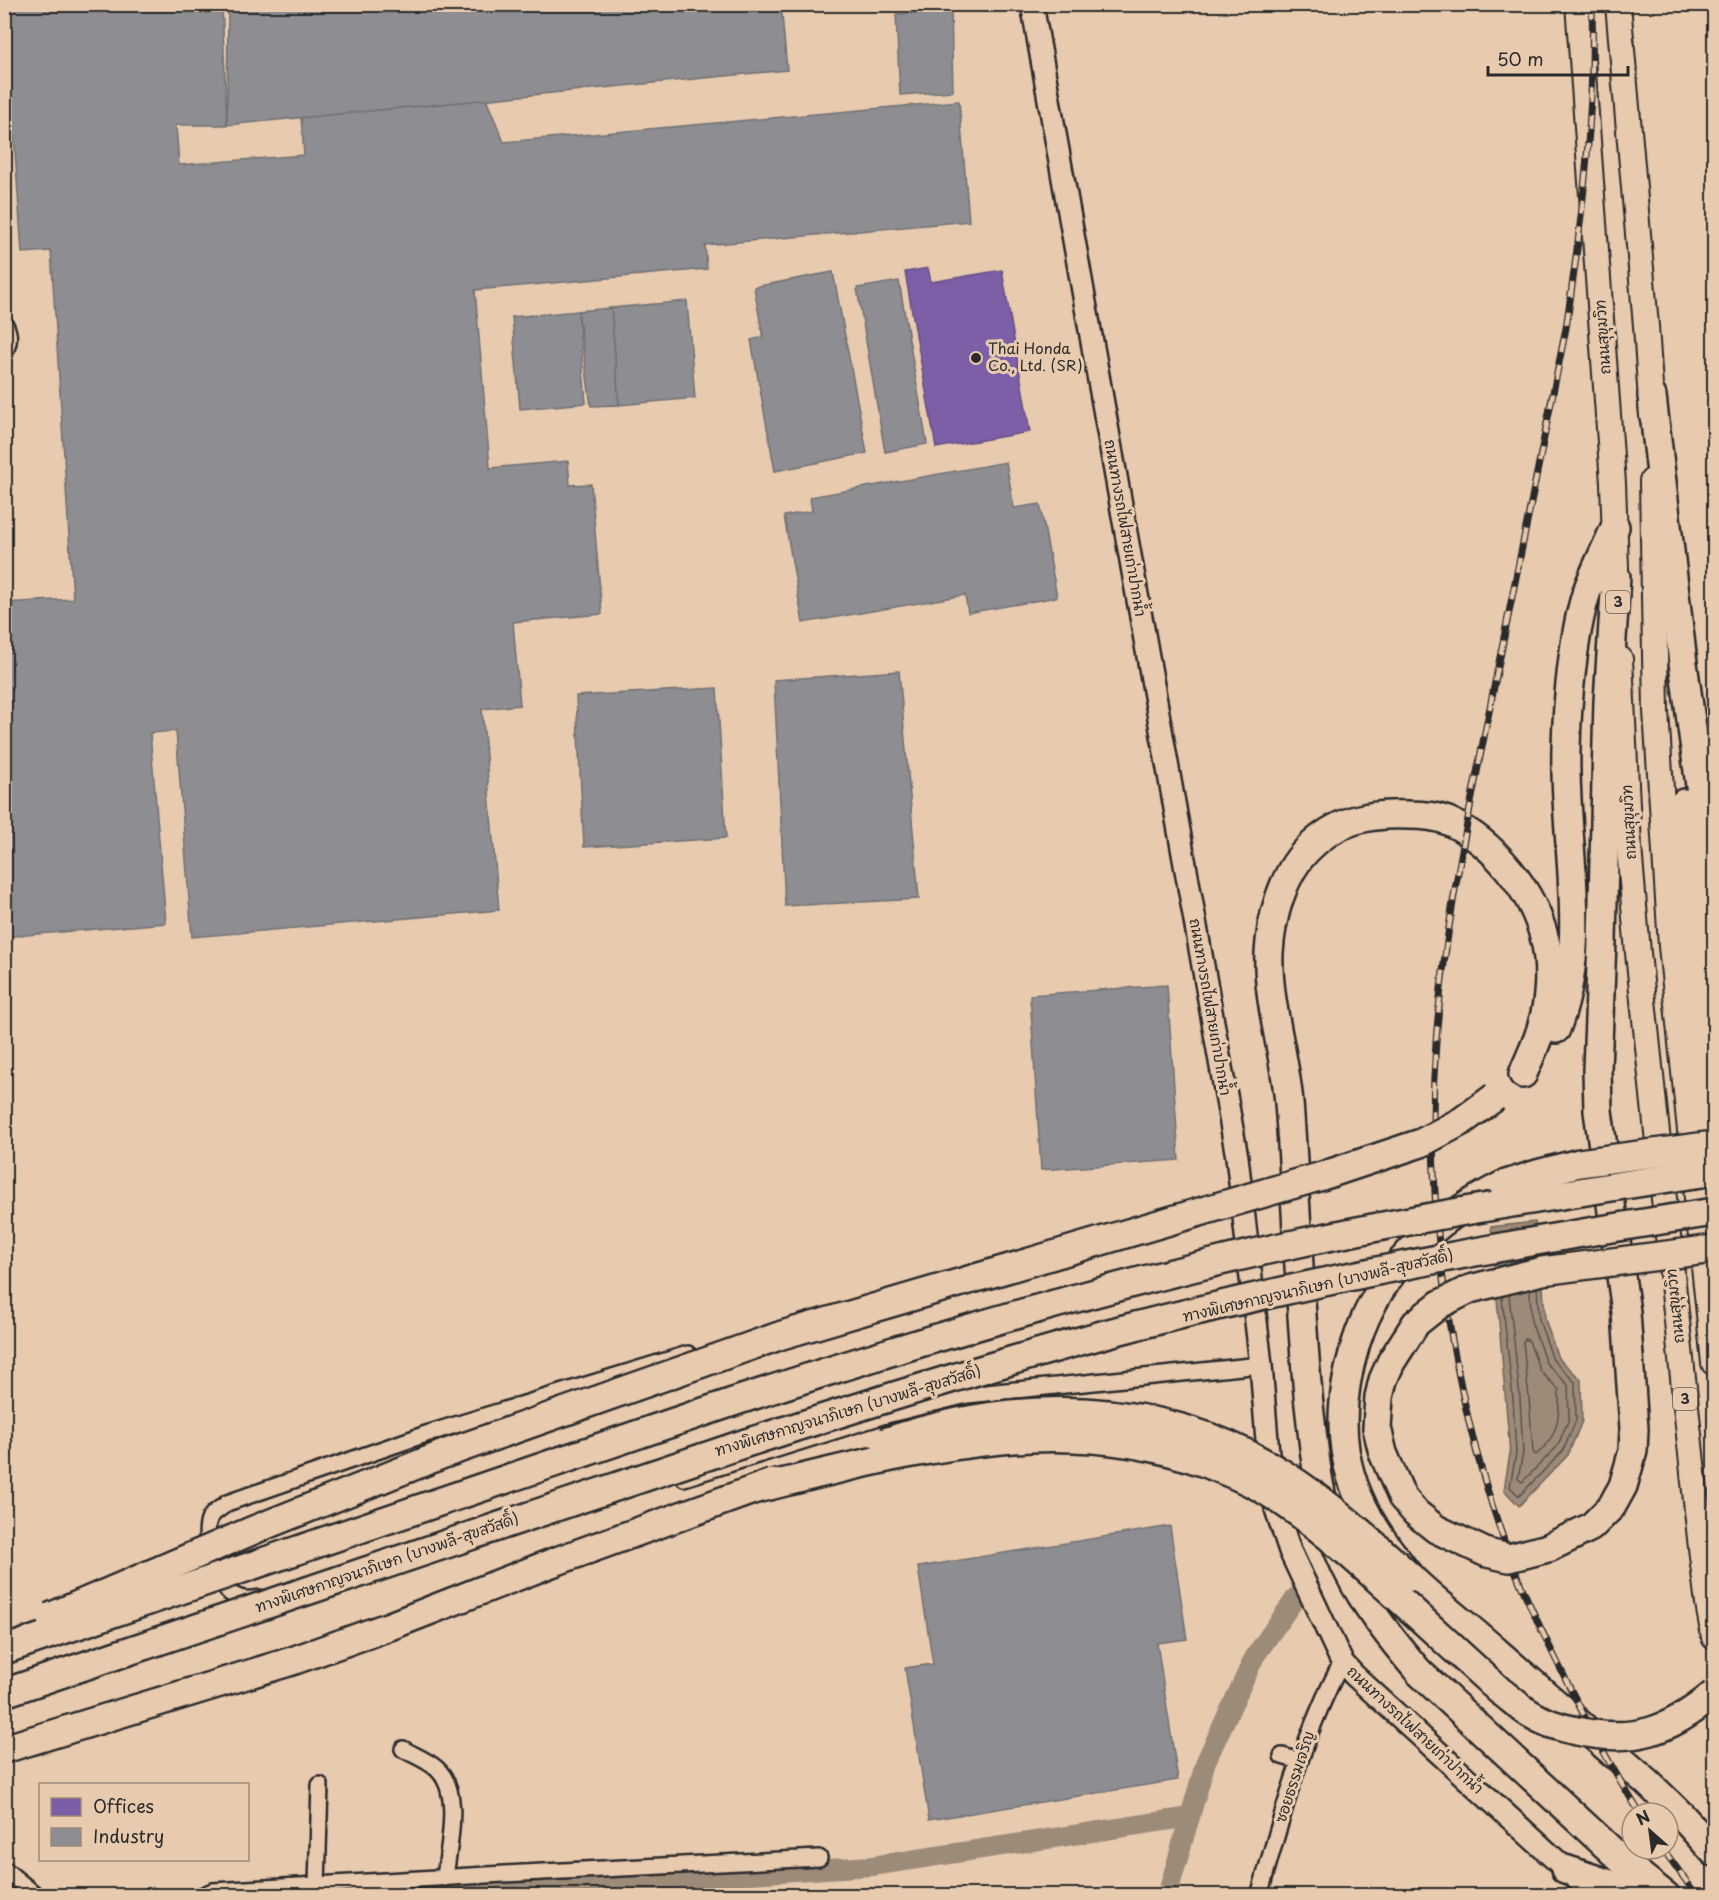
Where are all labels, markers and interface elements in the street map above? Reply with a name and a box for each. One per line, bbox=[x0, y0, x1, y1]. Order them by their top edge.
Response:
scale bar bbox=[1488, 39, 1628, 77]
text: 50 m bbox=[1497, 45, 1544, 72]
street label: ถนนสุขุมวิท bbox=[1587, 299, 1617, 375]
place label: Thai Honda Co., Ltd. (SR) bbox=[988, 336, 1083, 376]
marker: Thai Honda Co., Ltd. (SR) bbox=[969, 351, 983, 365]
street label: ถนนทางรถไฟสายเก่าปากน้ำ bbox=[1100, 437, 1154, 618]
road number: 3 bbox=[1606, 591, 1630, 613]
street label: ถนนสุขุมวิท bbox=[1614, 784, 1642, 860]
street label: ถนนทางรถไฟสายเก่าปากน้ำ bbox=[1185, 916, 1239, 1097]
street label: ทางพิเศษกาญจนาภิเษก (บางพลี-สุขสวัสดิ์) bbox=[1180, 1241, 1456, 1328]
street label: ถนนสุขุมวิท bbox=[1658, 1268, 1690, 1345]
street label: ทางพิเศษกาญจนาภิเษก (บางพลี-สุขสวัสดิ์) bbox=[711, 1357, 984, 1462]
road number: 3 bbox=[1673, 1388, 1697, 1410]
street label: ทางพิเศษกาญจนาภิเษก (บางพลี-สุขสวัสดิ์) bbox=[251, 1504, 522, 1619]
street label: ถนนทางรถไฟสายเก่าปากน้ำ bbox=[1343, 1659, 1490, 1799]
street label: ซอยธรรมเจริญ bbox=[1268, 1728, 1319, 1825]
legend bbox=[39, 1783, 249, 1861]
text: Offices bbox=[93, 1792, 154, 1819]
north arrow bbox=[1620, 1801, 1680, 1861]
text: N bbox=[1631, 1803, 1654, 1830]
text: Industry bbox=[93, 1822, 164, 1849]

